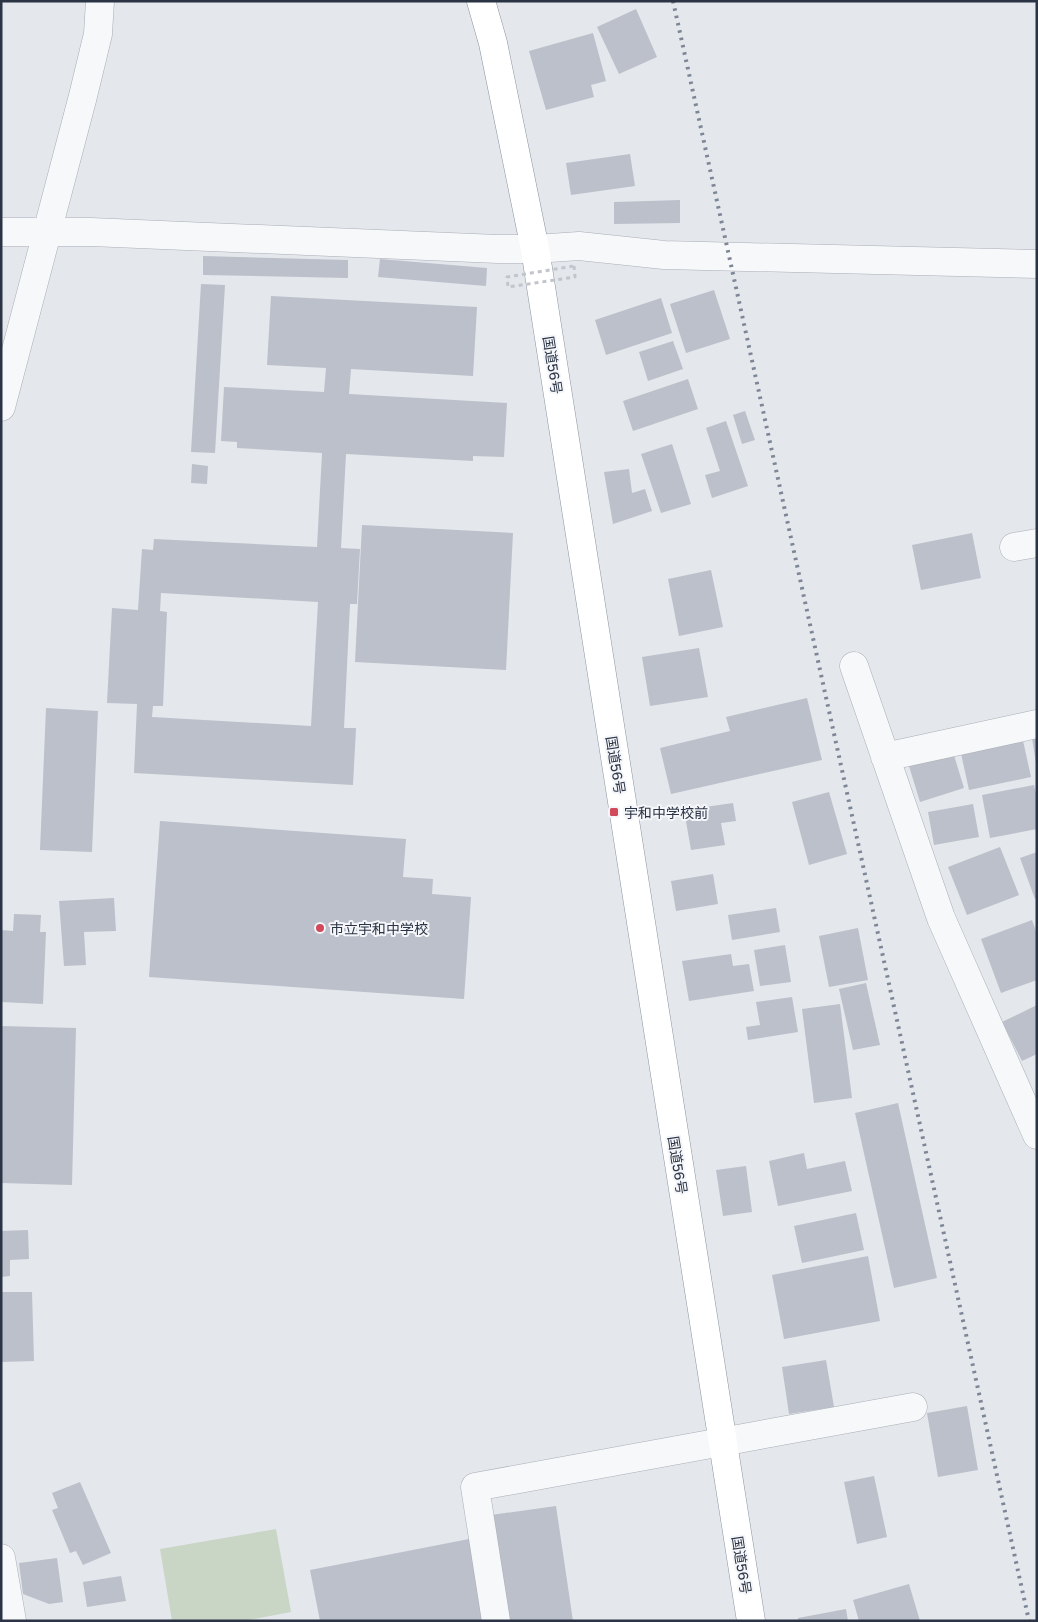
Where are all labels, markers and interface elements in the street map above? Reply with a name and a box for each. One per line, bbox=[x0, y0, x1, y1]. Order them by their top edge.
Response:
street label: 国道56号 bbox=[540, 335, 566, 395]
street label: 国道56号 bbox=[603, 735, 629, 795]
place label: 宇和中学校前 bbox=[624, 804, 708, 821]
marker: 宇和中学校前 bbox=[608, 806, 620, 818]
place label: 市立宇和中学校 bbox=[330, 920, 428, 937]
marker: 市立宇和中学校 bbox=[314, 922, 326, 934]
street label: 国道56号 bbox=[665, 1135, 691, 1195]
street label: 国道56号 bbox=[729, 1535, 755, 1595]

